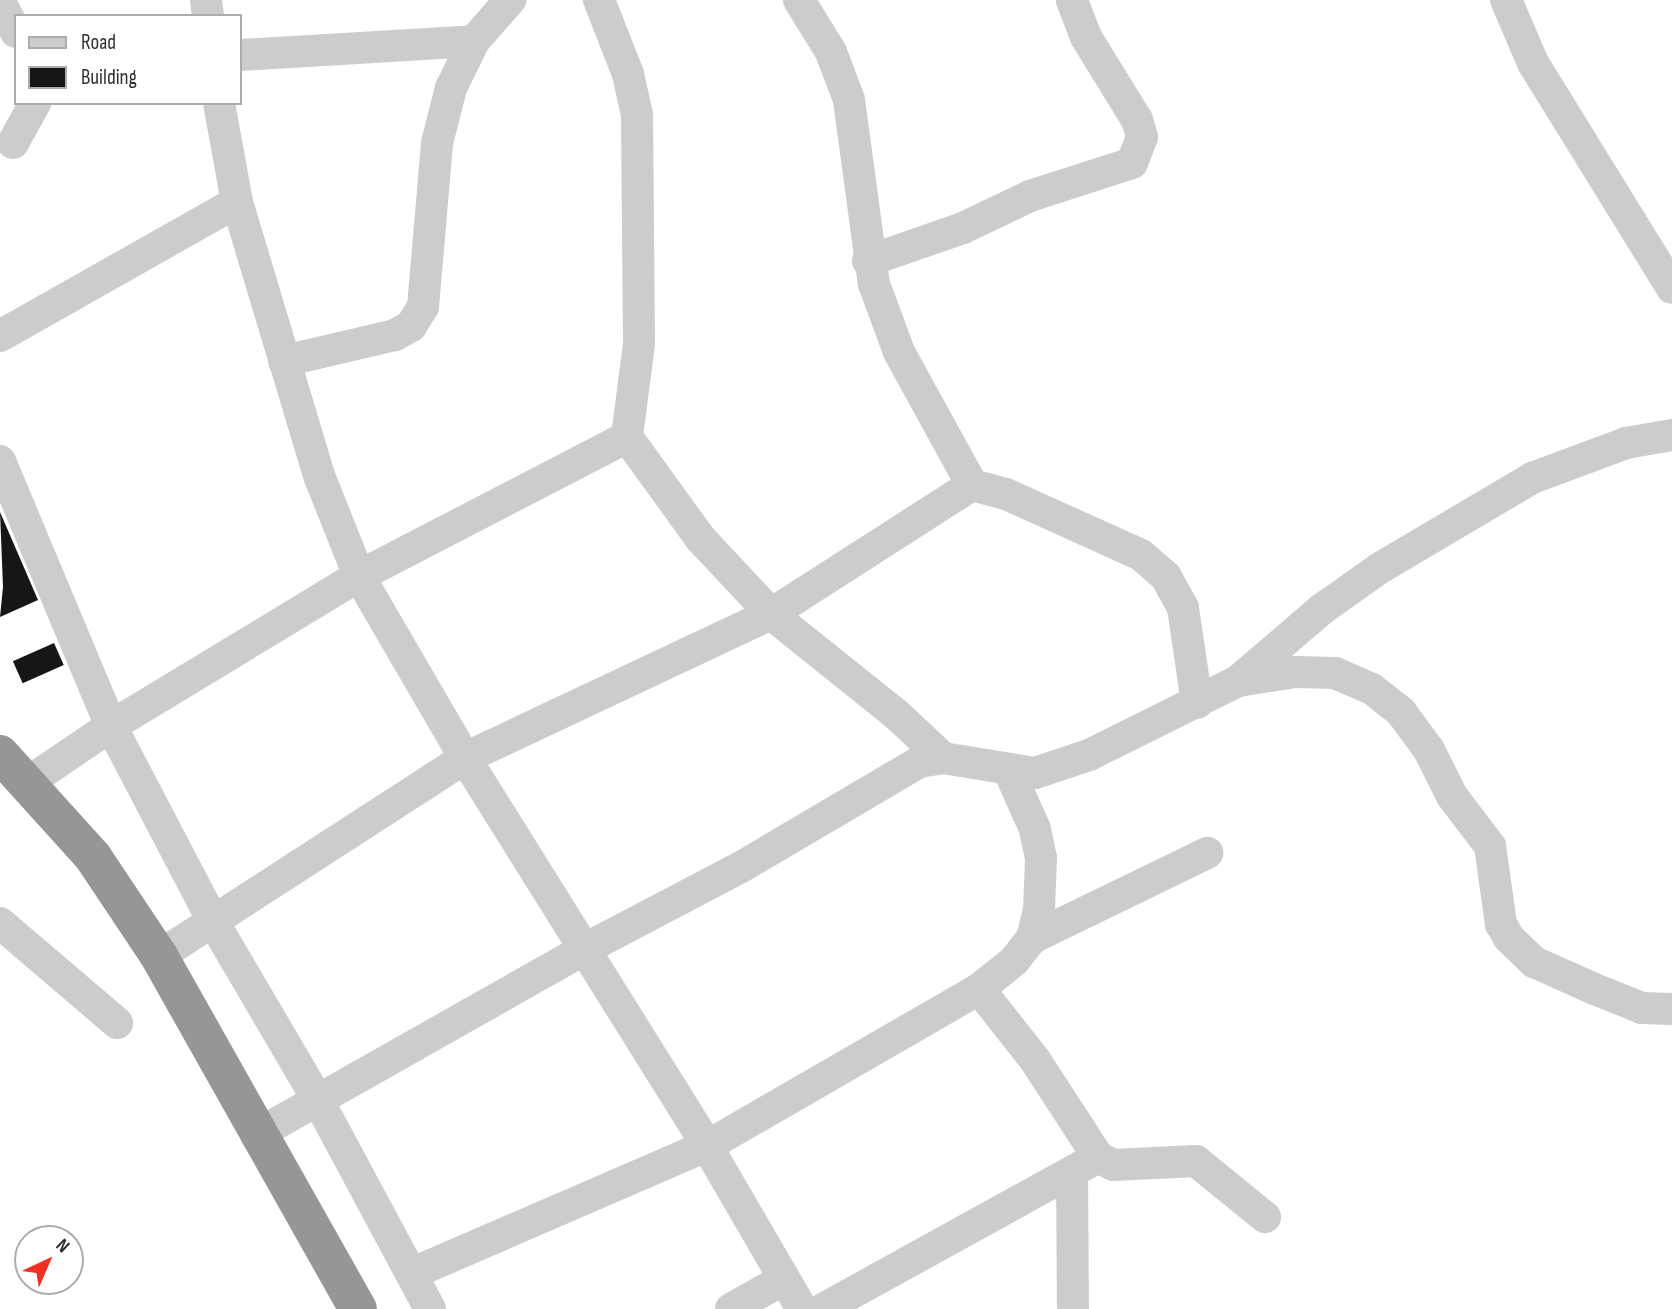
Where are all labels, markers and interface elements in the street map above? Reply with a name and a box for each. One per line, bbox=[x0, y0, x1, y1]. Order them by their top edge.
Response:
legend bbox=[14, 14, 242, 105]
text: Road bbox=[81, 30, 116, 55]
text: Building bbox=[81, 65, 137, 90]
north arrow bbox=[14, 1225, 84, 1295]
text: N bbox=[51, 1234, 74, 1258]

